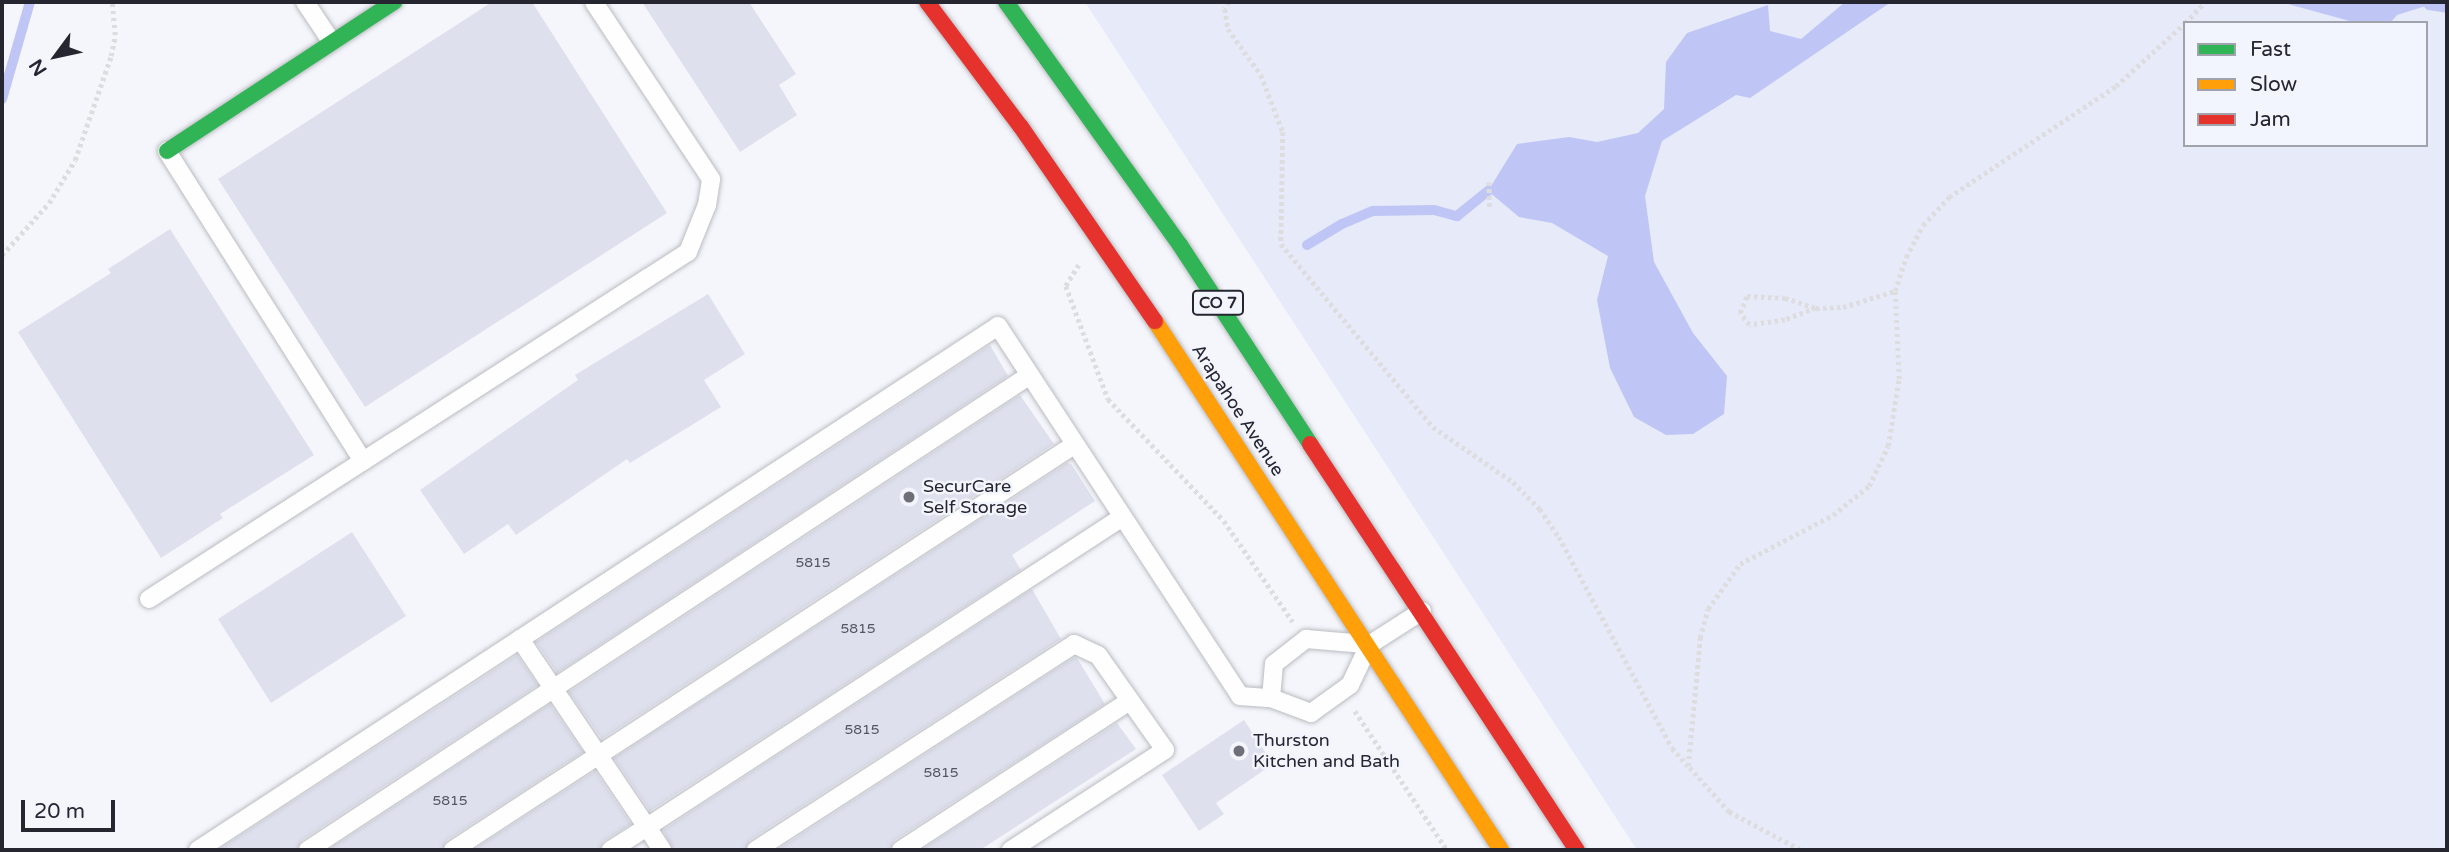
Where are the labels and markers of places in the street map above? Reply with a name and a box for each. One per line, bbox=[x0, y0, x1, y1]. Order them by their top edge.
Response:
place label: SecurCare Self Storage bbox=[923, 476, 1027, 518]
marker: SecurCare Self Storage bbox=[901, 489, 917, 505]
place label: Thurston Kitchen and Bath bbox=[1253, 730, 1400, 772]
marker: Thurston Kitchen and Bath bbox=[1231, 743, 1247, 759]

